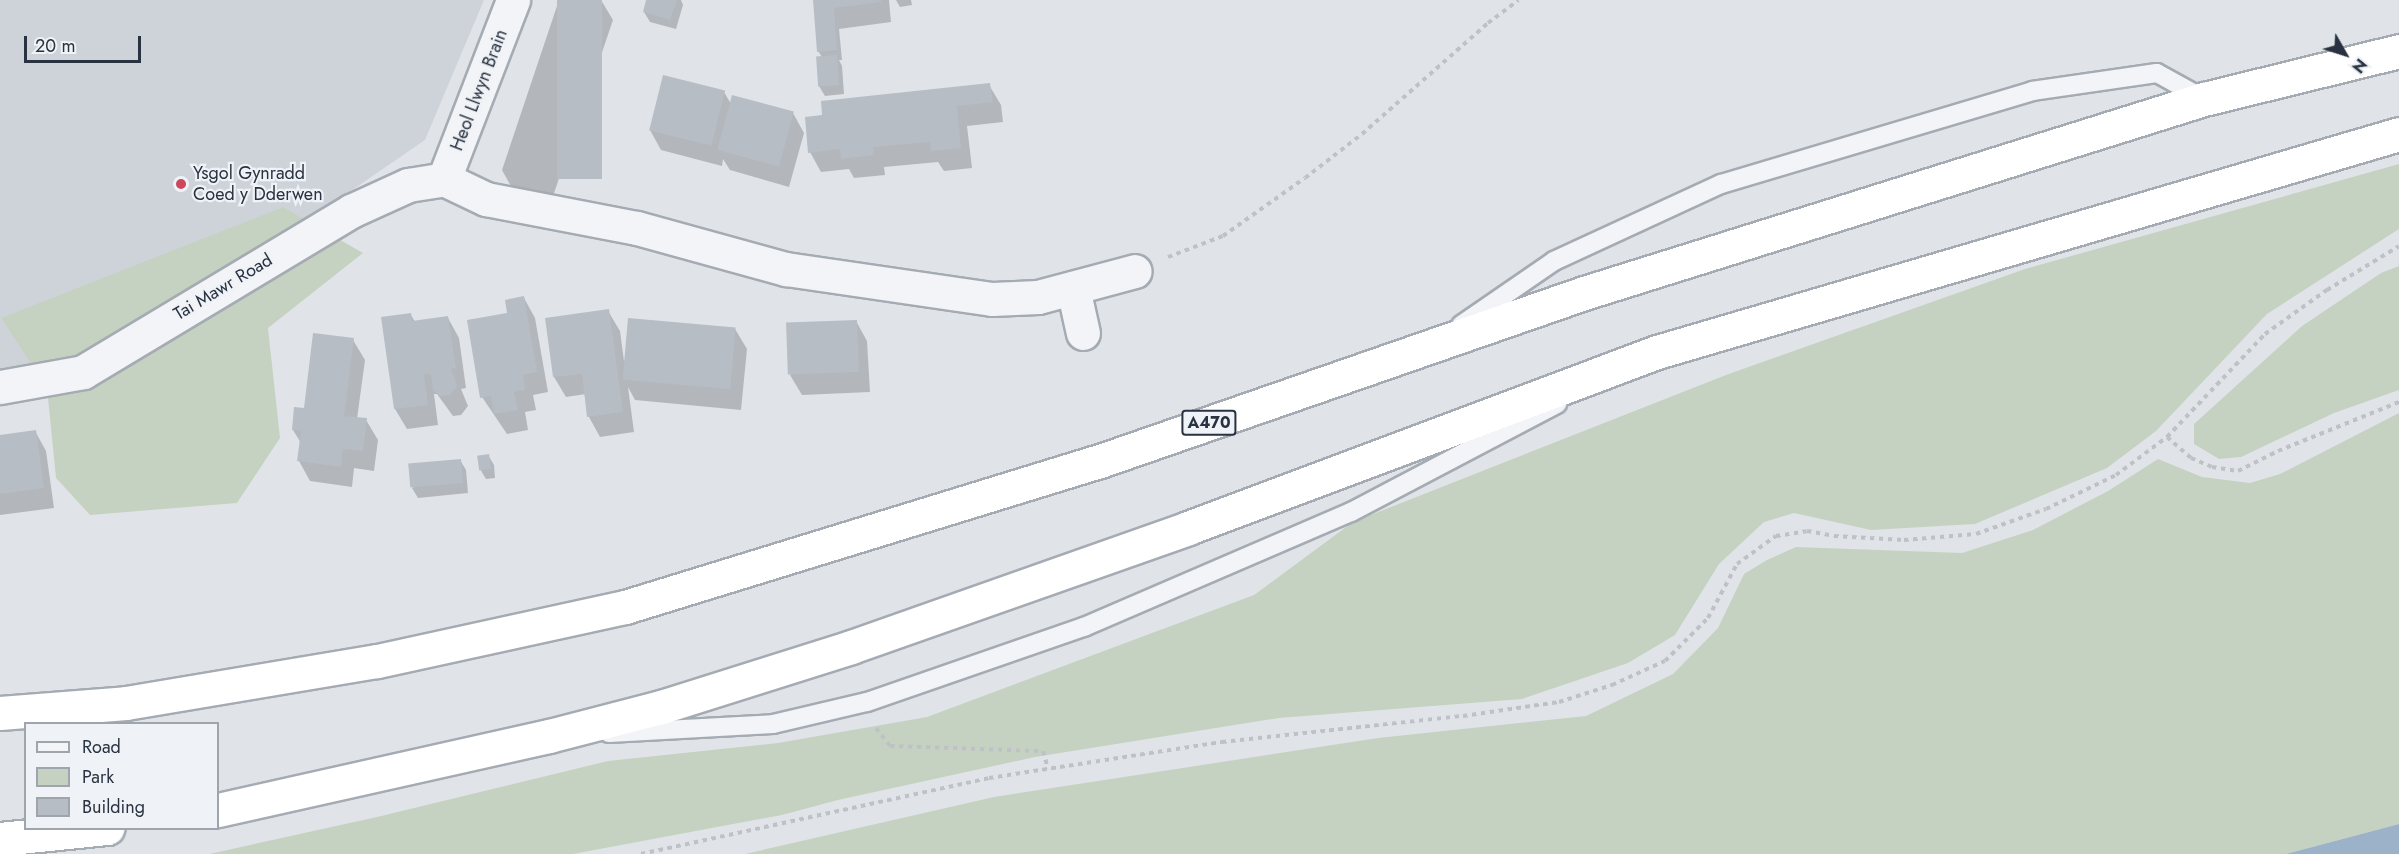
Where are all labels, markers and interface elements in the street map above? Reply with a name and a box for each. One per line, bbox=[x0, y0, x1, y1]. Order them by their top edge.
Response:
scale bar bbox=[27, 24, 144, 62]
north arrow bbox=[2315, 24, 2375, 84]
street label: Heol Llwyn Brain bbox=[446, 26, 512, 154]
text: 20 m bbox=[35, 33, 75, 59]
text: N bbox=[2346, 53, 2372, 78]
place label: Ysgol Gynradd Coed y Dderwen bbox=[193, 163, 323, 206]
marker: Ysgol Gynradd Coed y Dderwen bbox=[174, 177, 188, 191]
street label: Tai Mawr Road bbox=[170, 249, 276, 325]
road number: A470 bbox=[1180, 410, 1238, 436]
legend bbox=[24, 722, 219, 830]
text: Road bbox=[82, 734, 121, 760]
text: Park bbox=[82, 764, 114, 790]
text: Building bbox=[82, 794, 145, 820]

